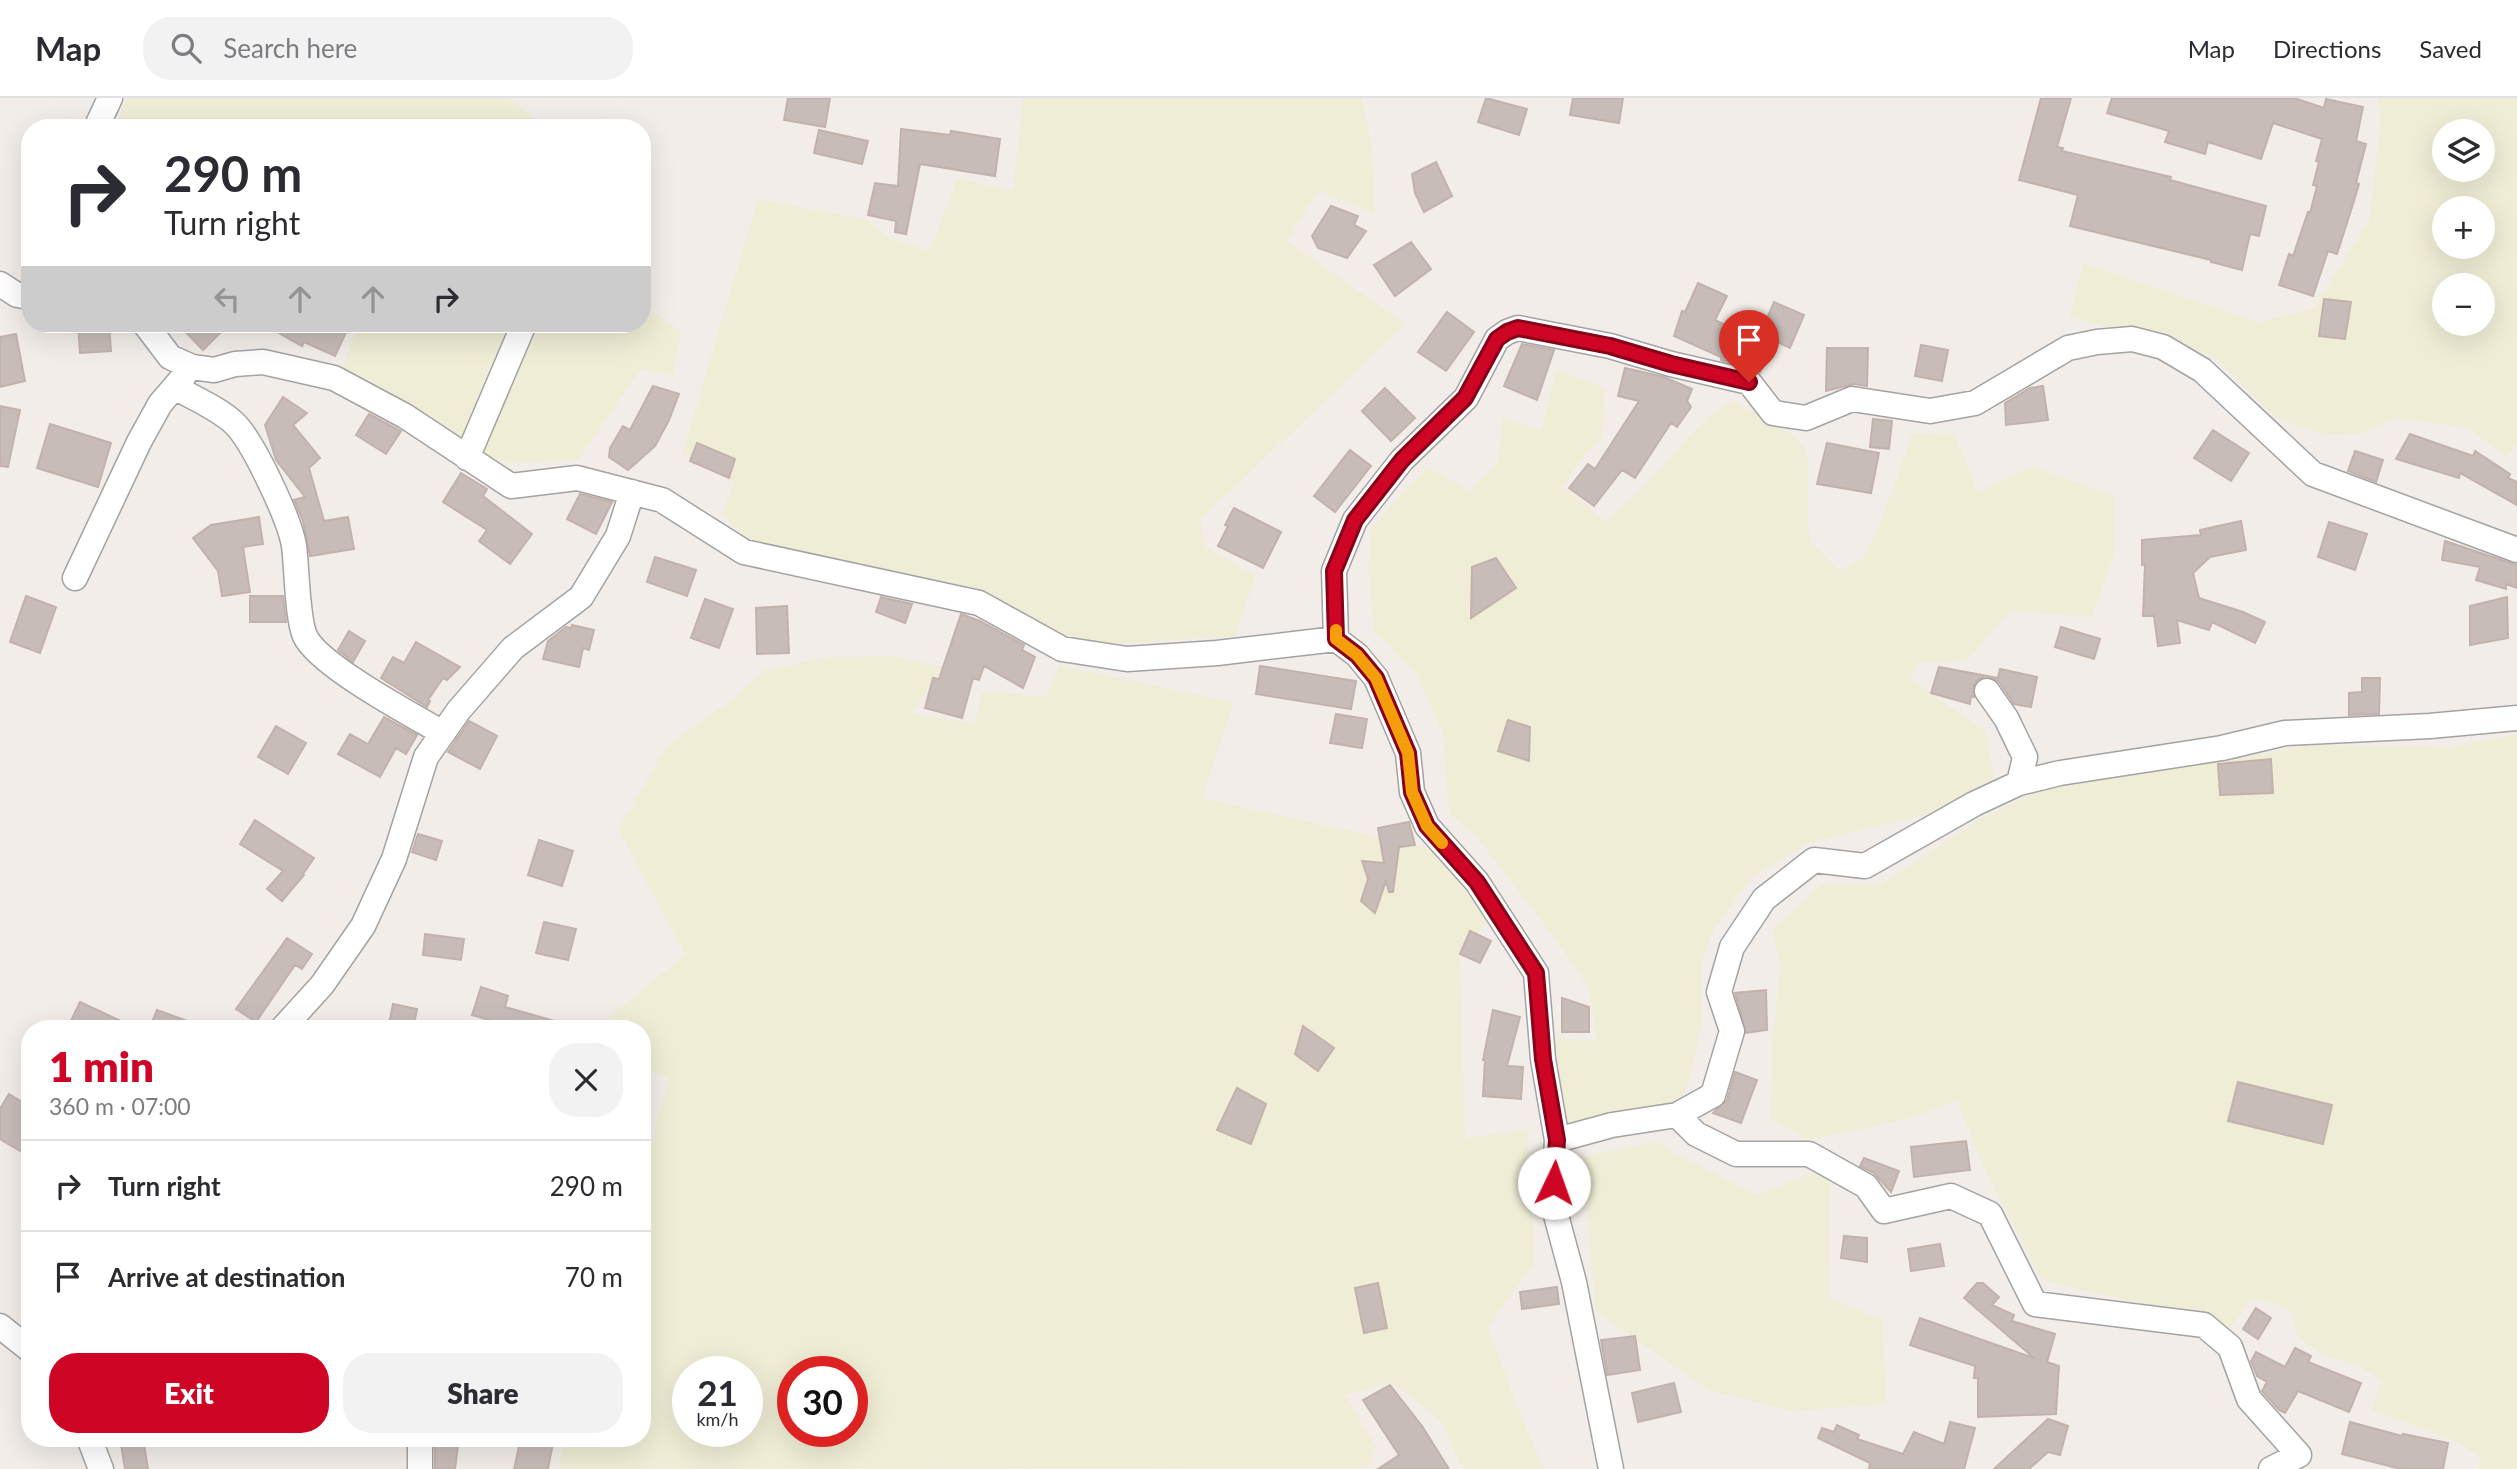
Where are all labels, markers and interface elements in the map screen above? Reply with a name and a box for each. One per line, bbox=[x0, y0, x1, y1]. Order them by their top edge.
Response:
search box bbox=[143, 17, 633, 80]
text: Map bbox=[35, 28, 101, 68]
icon: search bbox=[167, 29, 205, 67]
text: Search here bbox=[223, 32, 357, 64]
text: Map bbox=[2188, 34, 2235, 63]
text: Directions bbox=[2273, 34, 2381, 63]
text: Saved bbox=[2419, 34, 2482, 63]
map controls bbox=[2432, 119, 2495, 336]
button: layers bbox=[2432, 119, 2495, 182]
text: 290 m bbox=[164, 144, 302, 202]
icon: right bbox=[49, 147, 140, 238]
button: + bbox=[2432, 196, 2495, 259]
text: Turn right bbox=[164, 203, 300, 242]
button: − bbox=[2432, 273, 2495, 336]
icon: left bbox=[208, 280, 246, 318]
icon: ahead bbox=[281, 280, 319, 318]
icon: ahead bbox=[354, 280, 392, 318]
icon: right bbox=[427, 280, 465, 318]
pin bbox=[1719, 310, 1779, 382]
icon: arrive bbox=[1730, 321, 1768, 359]
text: 1 min bbox=[49, 1041, 154, 1091]
button: close bbox=[549, 1043, 623, 1117]
text: 360 m · 07:00 bbox=[49, 1092, 191, 1120]
position arrow bbox=[1517, 1146, 1591, 1220]
icon: right bbox=[49, 1167, 87, 1205]
text: Turn right bbox=[108, 1170, 221, 1202]
text: 290 m bbox=[550, 1170, 623, 1202]
icon: arrive bbox=[49, 1258, 87, 1296]
text: Arrive at destination bbox=[108, 1261, 345, 1293]
text: 70 m bbox=[565, 1261, 623, 1293]
button: Exit bbox=[49, 1353, 329, 1433]
button: Share bbox=[343, 1353, 623, 1433]
speed limit sign: 30 bbox=[777, 1356, 868, 1447]
text: 21 bbox=[697, 1371, 738, 1413]
text: km/h bbox=[696, 1408, 739, 1430]

